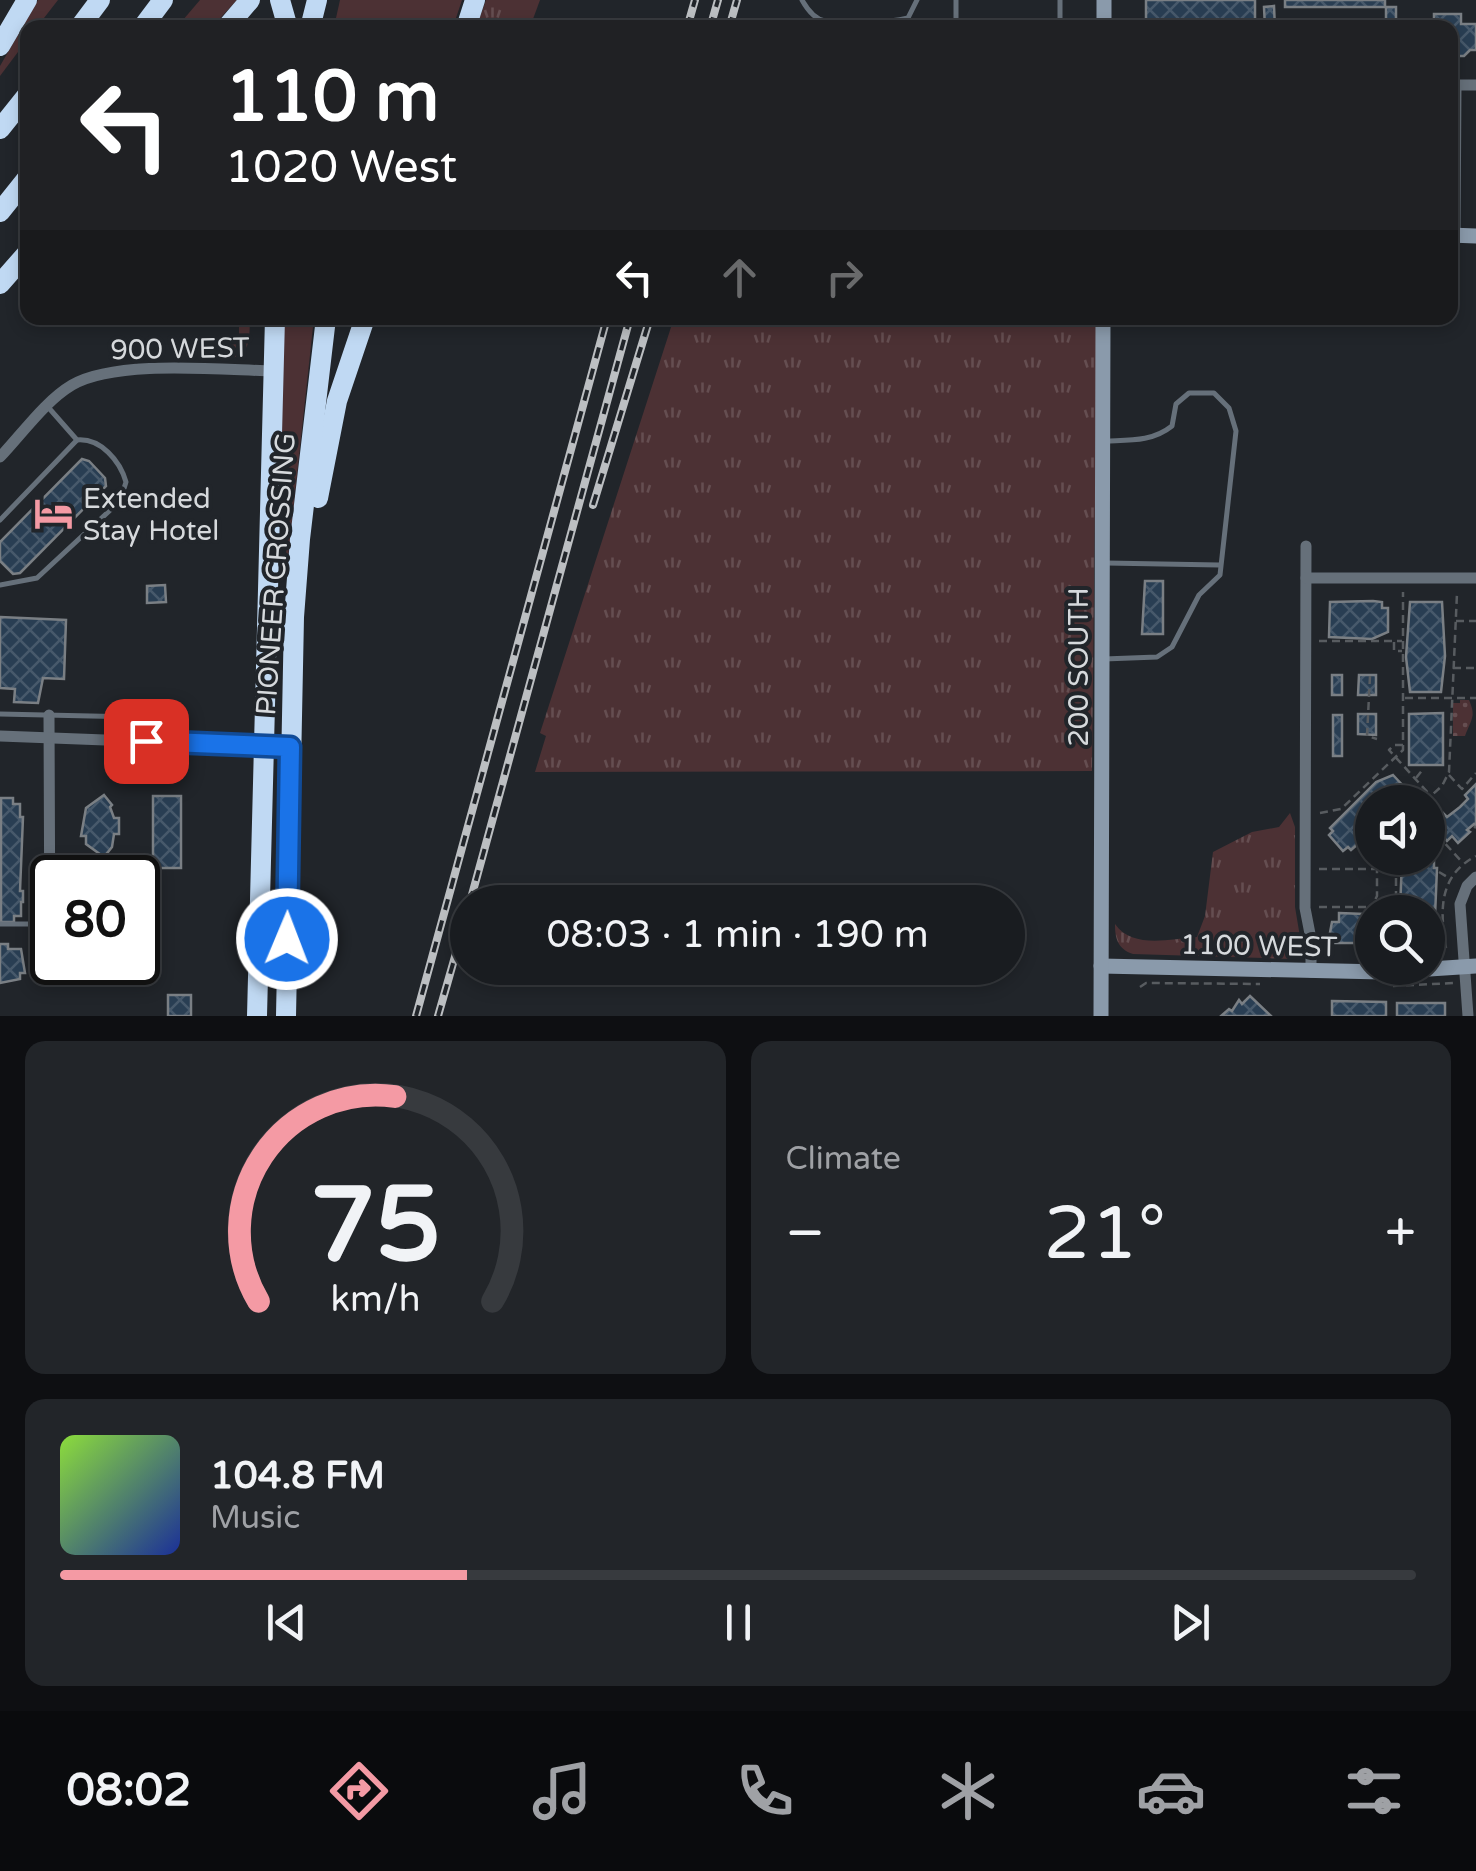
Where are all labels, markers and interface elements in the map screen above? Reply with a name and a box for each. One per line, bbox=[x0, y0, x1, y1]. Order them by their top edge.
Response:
text: 110 m bbox=[225, 56, 439, 140]
icon: left bbox=[60, 60, 190, 190]
text: 1020 West bbox=[225, 141, 457, 195]
icon: left bbox=[607, 250, 662, 305]
icon: ahead bbox=[712, 250, 767, 305]
icon: right bbox=[817, 250, 872, 305]
street label: 900 WEST bbox=[110, 331, 250, 367]
street label: PIONEER CROSSING bbox=[249, 432, 303, 717]
place label: Extended Stay Hotel bbox=[83, 482, 219, 548]
hotel icon: Extended Stay Hotel bbox=[32, 493, 74, 535]
street label: 200 SOUTH bbox=[1062, 587, 1096, 747]
pin bbox=[104, 699, 189, 784]
icon: arrive bbox=[119, 714, 174, 769]
map controls bbox=[1355, 785, 1445, 985]
button: sound bbox=[1355, 785, 1445, 875]
speed limit sign: 80 bbox=[30, 855, 160, 985]
position arrow bbox=[235, 887, 339, 991]
button: search bbox=[1355, 895, 1445, 985]
text: 08:03 · 1 min · 190 m bbox=[546, 912, 929, 958]
street label: 1100 WEST bbox=[1180, 928, 1338, 964]
text: Climate bbox=[786, 1140, 901, 1178]
text: 75 bbox=[310, 1164, 441, 1289]
text: 21° bbox=[1044, 1189, 1166, 1279]
text: − bbox=[786, 1201, 825, 1267]
text: + bbox=[1385, 1201, 1416, 1267]
text: km/h bbox=[330, 1278, 420, 1321]
text: 104.8 FM bbox=[210, 1453, 385, 1499]
text: Music bbox=[210, 1499, 300, 1537]
icon: previous bbox=[259, 1595, 314, 1650]
icon: pause bbox=[711, 1595, 766, 1650]
icon: next bbox=[1163, 1595, 1218, 1650]
icon: directions bbox=[324, 1756, 394, 1826]
icon: music bbox=[527, 1756, 597, 1826]
icon: phone bbox=[730, 1756, 800, 1826]
icon: climate bbox=[933, 1756, 1003, 1826]
icon: car bbox=[1136, 1756, 1206, 1826]
icon: filters bbox=[1339, 1756, 1409, 1826]
text: 08:02 bbox=[67, 1764, 191, 1818]

